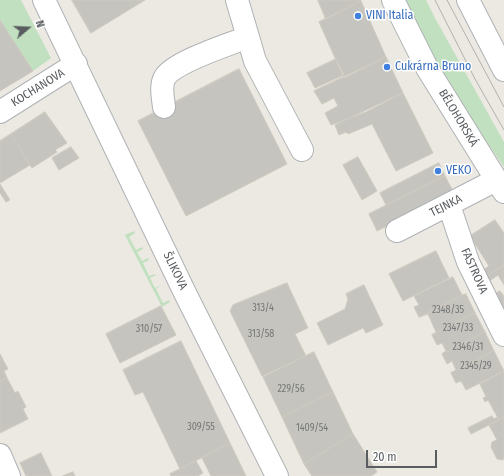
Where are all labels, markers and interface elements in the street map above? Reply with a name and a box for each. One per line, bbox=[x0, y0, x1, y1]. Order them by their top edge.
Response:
north arrow bbox=[8, 8, 48, 48]
place label: VINI Italia bbox=[366, 9, 413, 23]
marker: VINI Italia bbox=[353, 11, 363, 21]
text: N bbox=[33, 19, 47, 29]
place label: Cukrárna Bruno bbox=[395, 60, 471, 74]
marker: Cukrárna Bruno bbox=[382, 62, 392, 72]
street label: KOCHANOVA bbox=[9, 66, 67, 110]
street label: BĚLOHORSKÁ bbox=[435, 87, 481, 149]
place label: VEKO bbox=[446, 164, 471, 178]
marker: VEKO bbox=[433, 166, 443, 176]
street label: TEJNKA bbox=[427, 192, 465, 220]
street label: FASTROVA bbox=[458, 246, 490, 296]
street label: ŠLIKOVA bbox=[160, 250, 190, 292]
house number: 313/4 bbox=[252, 302, 274, 314]
house number: 2348/35 bbox=[432, 304, 464, 316]
house number: 2347/33 bbox=[443, 322, 473, 334]
house number: 310/57 bbox=[136, 323, 162, 335]
house number: 313/58 bbox=[248, 328, 274, 340]
house number: 2346/31 bbox=[453, 341, 483, 353]
house number: 2345/29 bbox=[460, 360, 492, 372]
house number: 229/56 bbox=[277, 383, 305, 395]
house number: 309/55 bbox=[187, 421, 215, 433]
house number: 1409/54 bbox=[296, 422, 328, 434]
scale bar bbox=[368, 442, 439, 468]
text: 20 m bbox=[373, 450, 397, 464]

